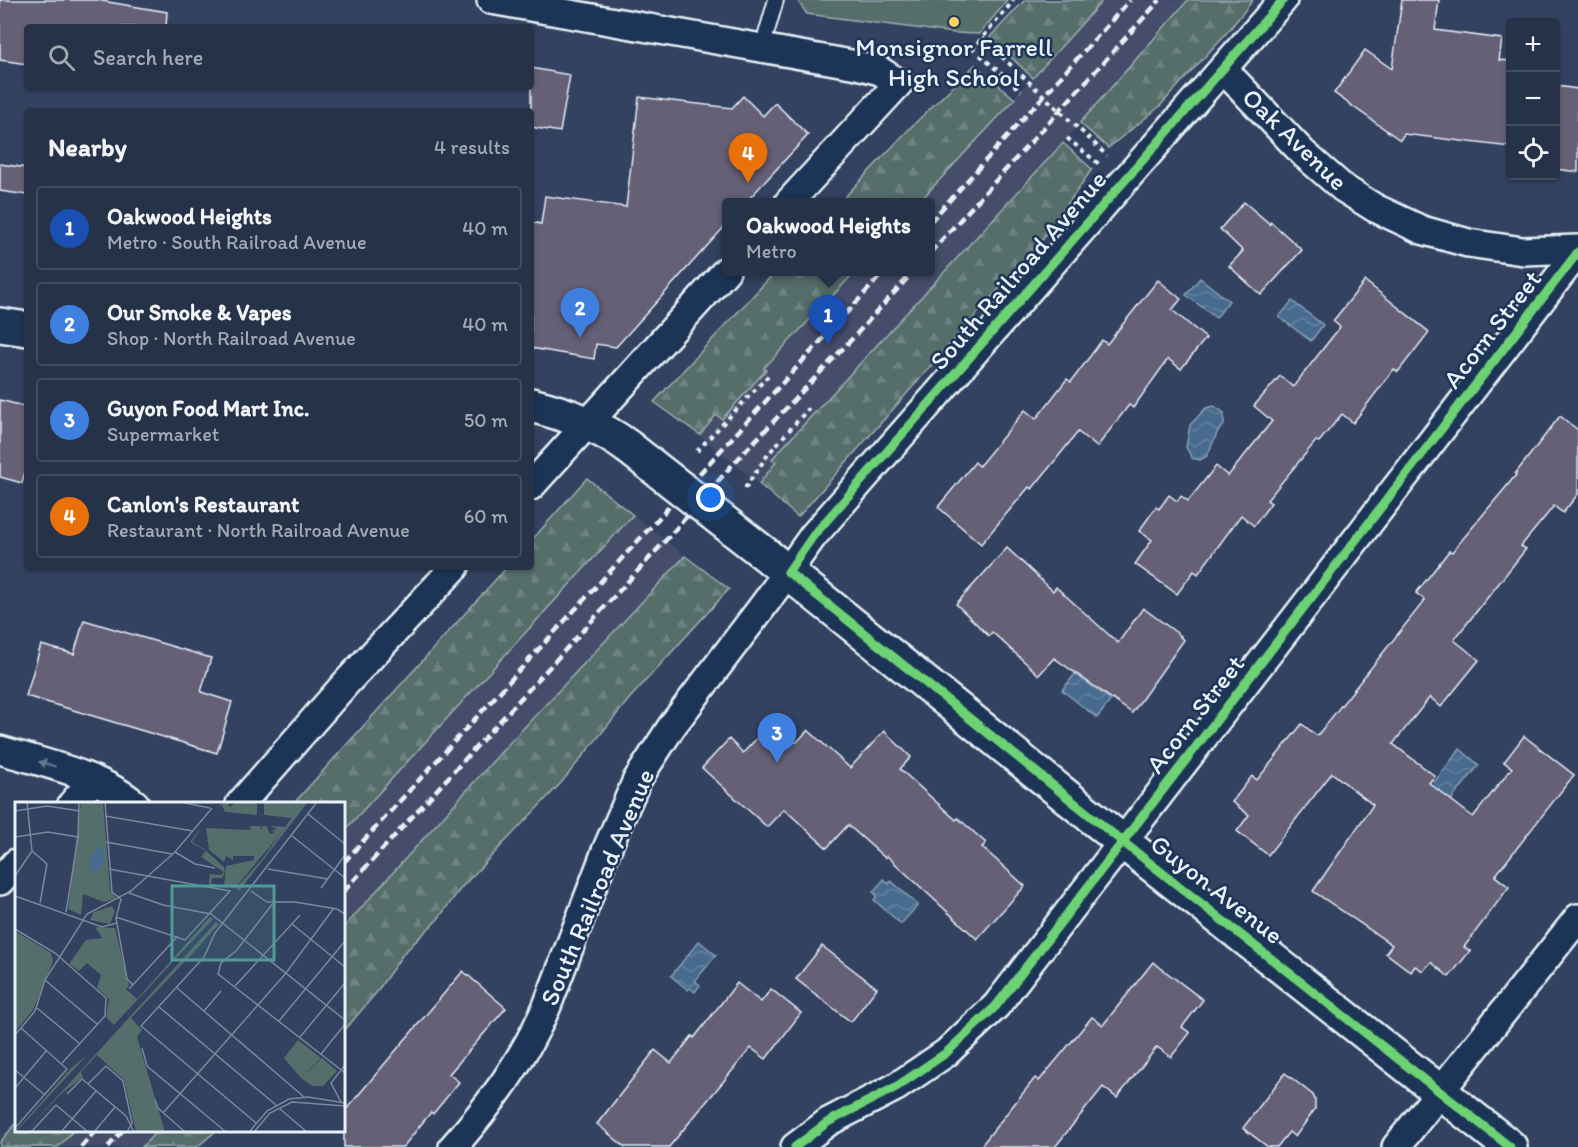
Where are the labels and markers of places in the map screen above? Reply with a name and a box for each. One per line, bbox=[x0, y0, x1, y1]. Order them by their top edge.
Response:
marker: Monsignor Farrell High School bbox=[947, 15, 961, 29]
place label: Monsignor Farrell High School bbox=[855, 31, 1053, 93]
pin: 4 bbox=[728, 134, 768, 183]
pin: 2 bbox=[560, 288, 600, 338]
pin: 1 bbox=[808, 296, 848, 345]
pin: 3 bbox=[758, 714, 796, 763]

